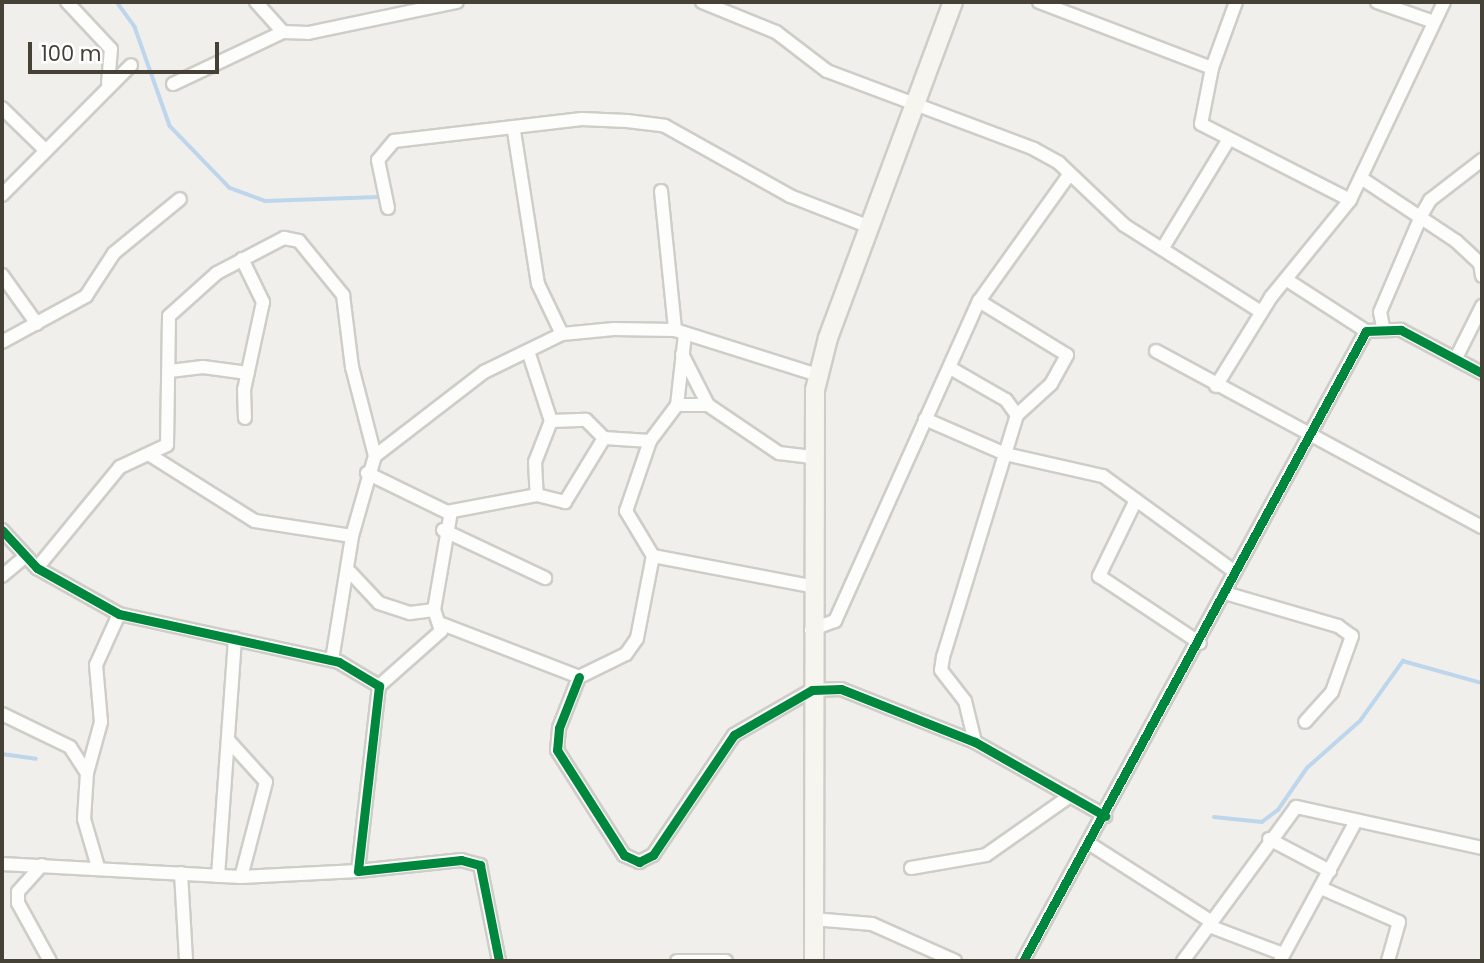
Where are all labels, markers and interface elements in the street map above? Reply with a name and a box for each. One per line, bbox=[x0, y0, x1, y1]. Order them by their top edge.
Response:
scale bar bbox=[32, 28, 222, 72]
text: 100 m bbox=[41, 39, 101, 68]

